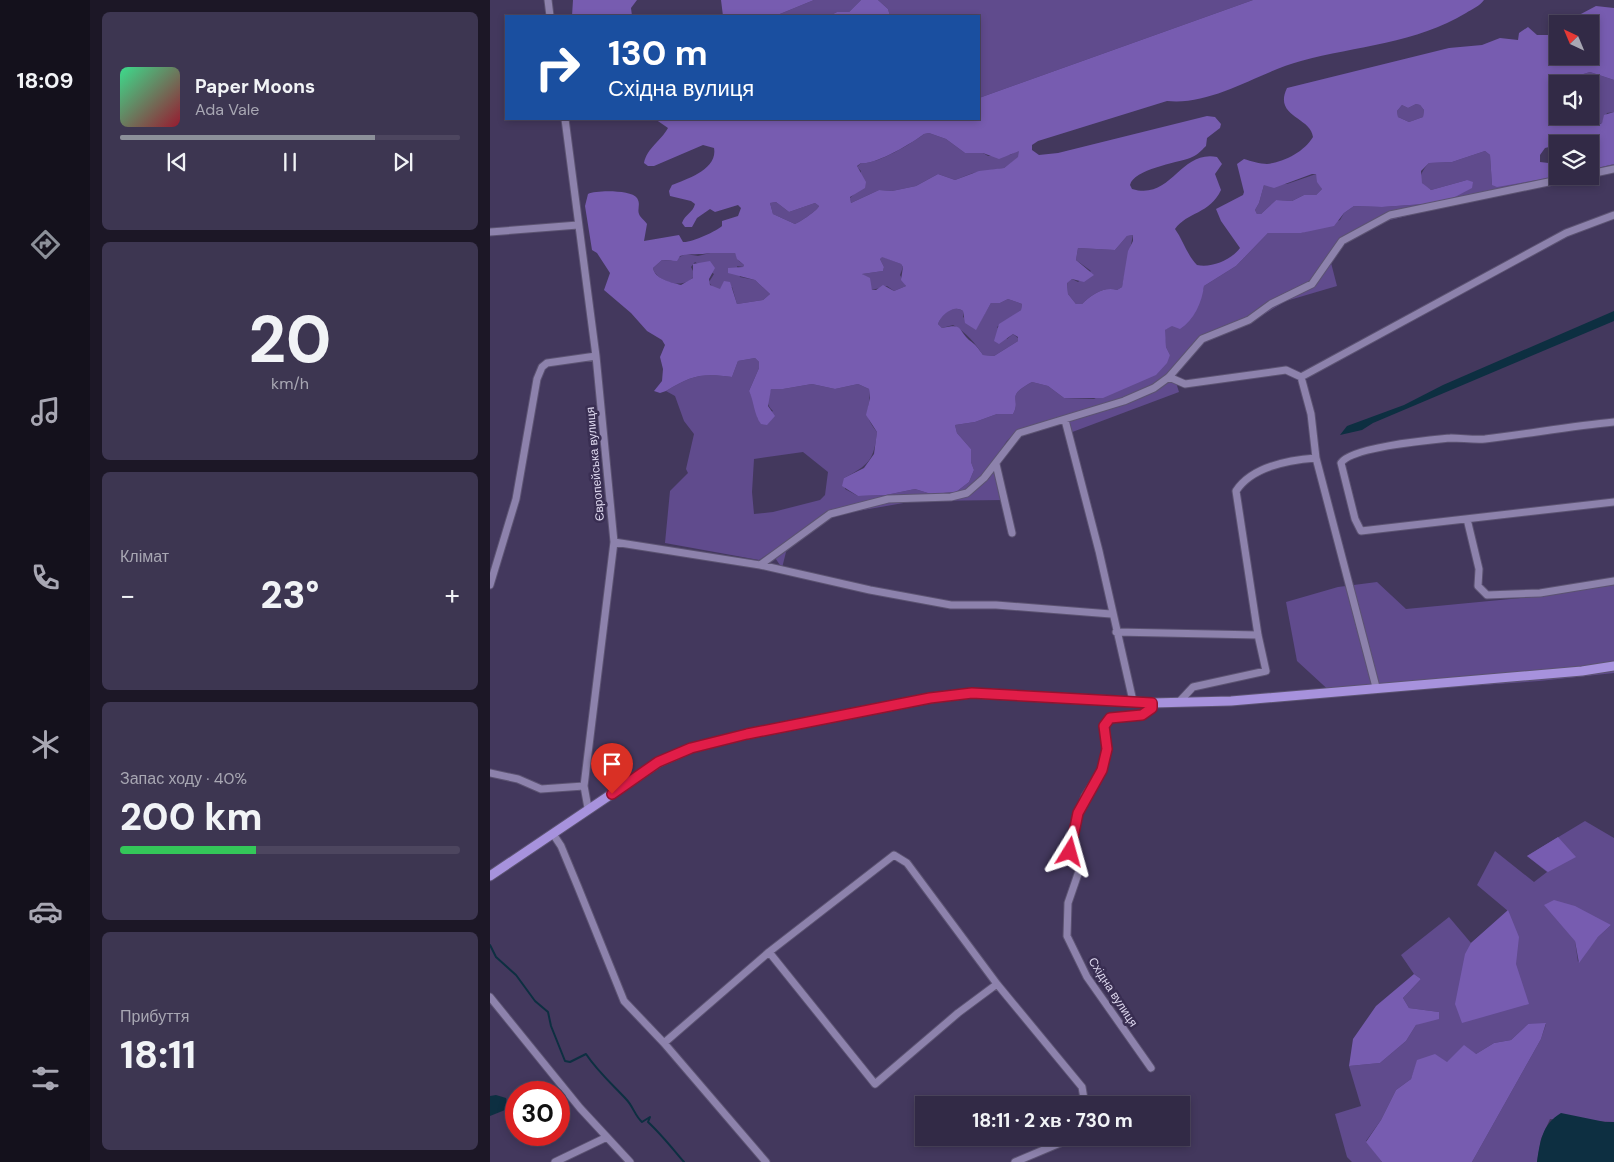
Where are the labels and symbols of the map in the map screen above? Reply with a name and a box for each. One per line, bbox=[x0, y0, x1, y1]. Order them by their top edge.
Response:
north arrow bbox=[1549, 15, 1599, 65]
street label: Європейська вулиця bbox=[582, 406, 608, 522]
pin bbox=[591, 743, 633, 794]
position arrow bbox=[1043, 825, 1095, 877]
street label: Східна вулиця bbox=[1085, 954, 1141, 1030]
speed limit sign: 30 bbox=[505, 1081, 570, 1146]

